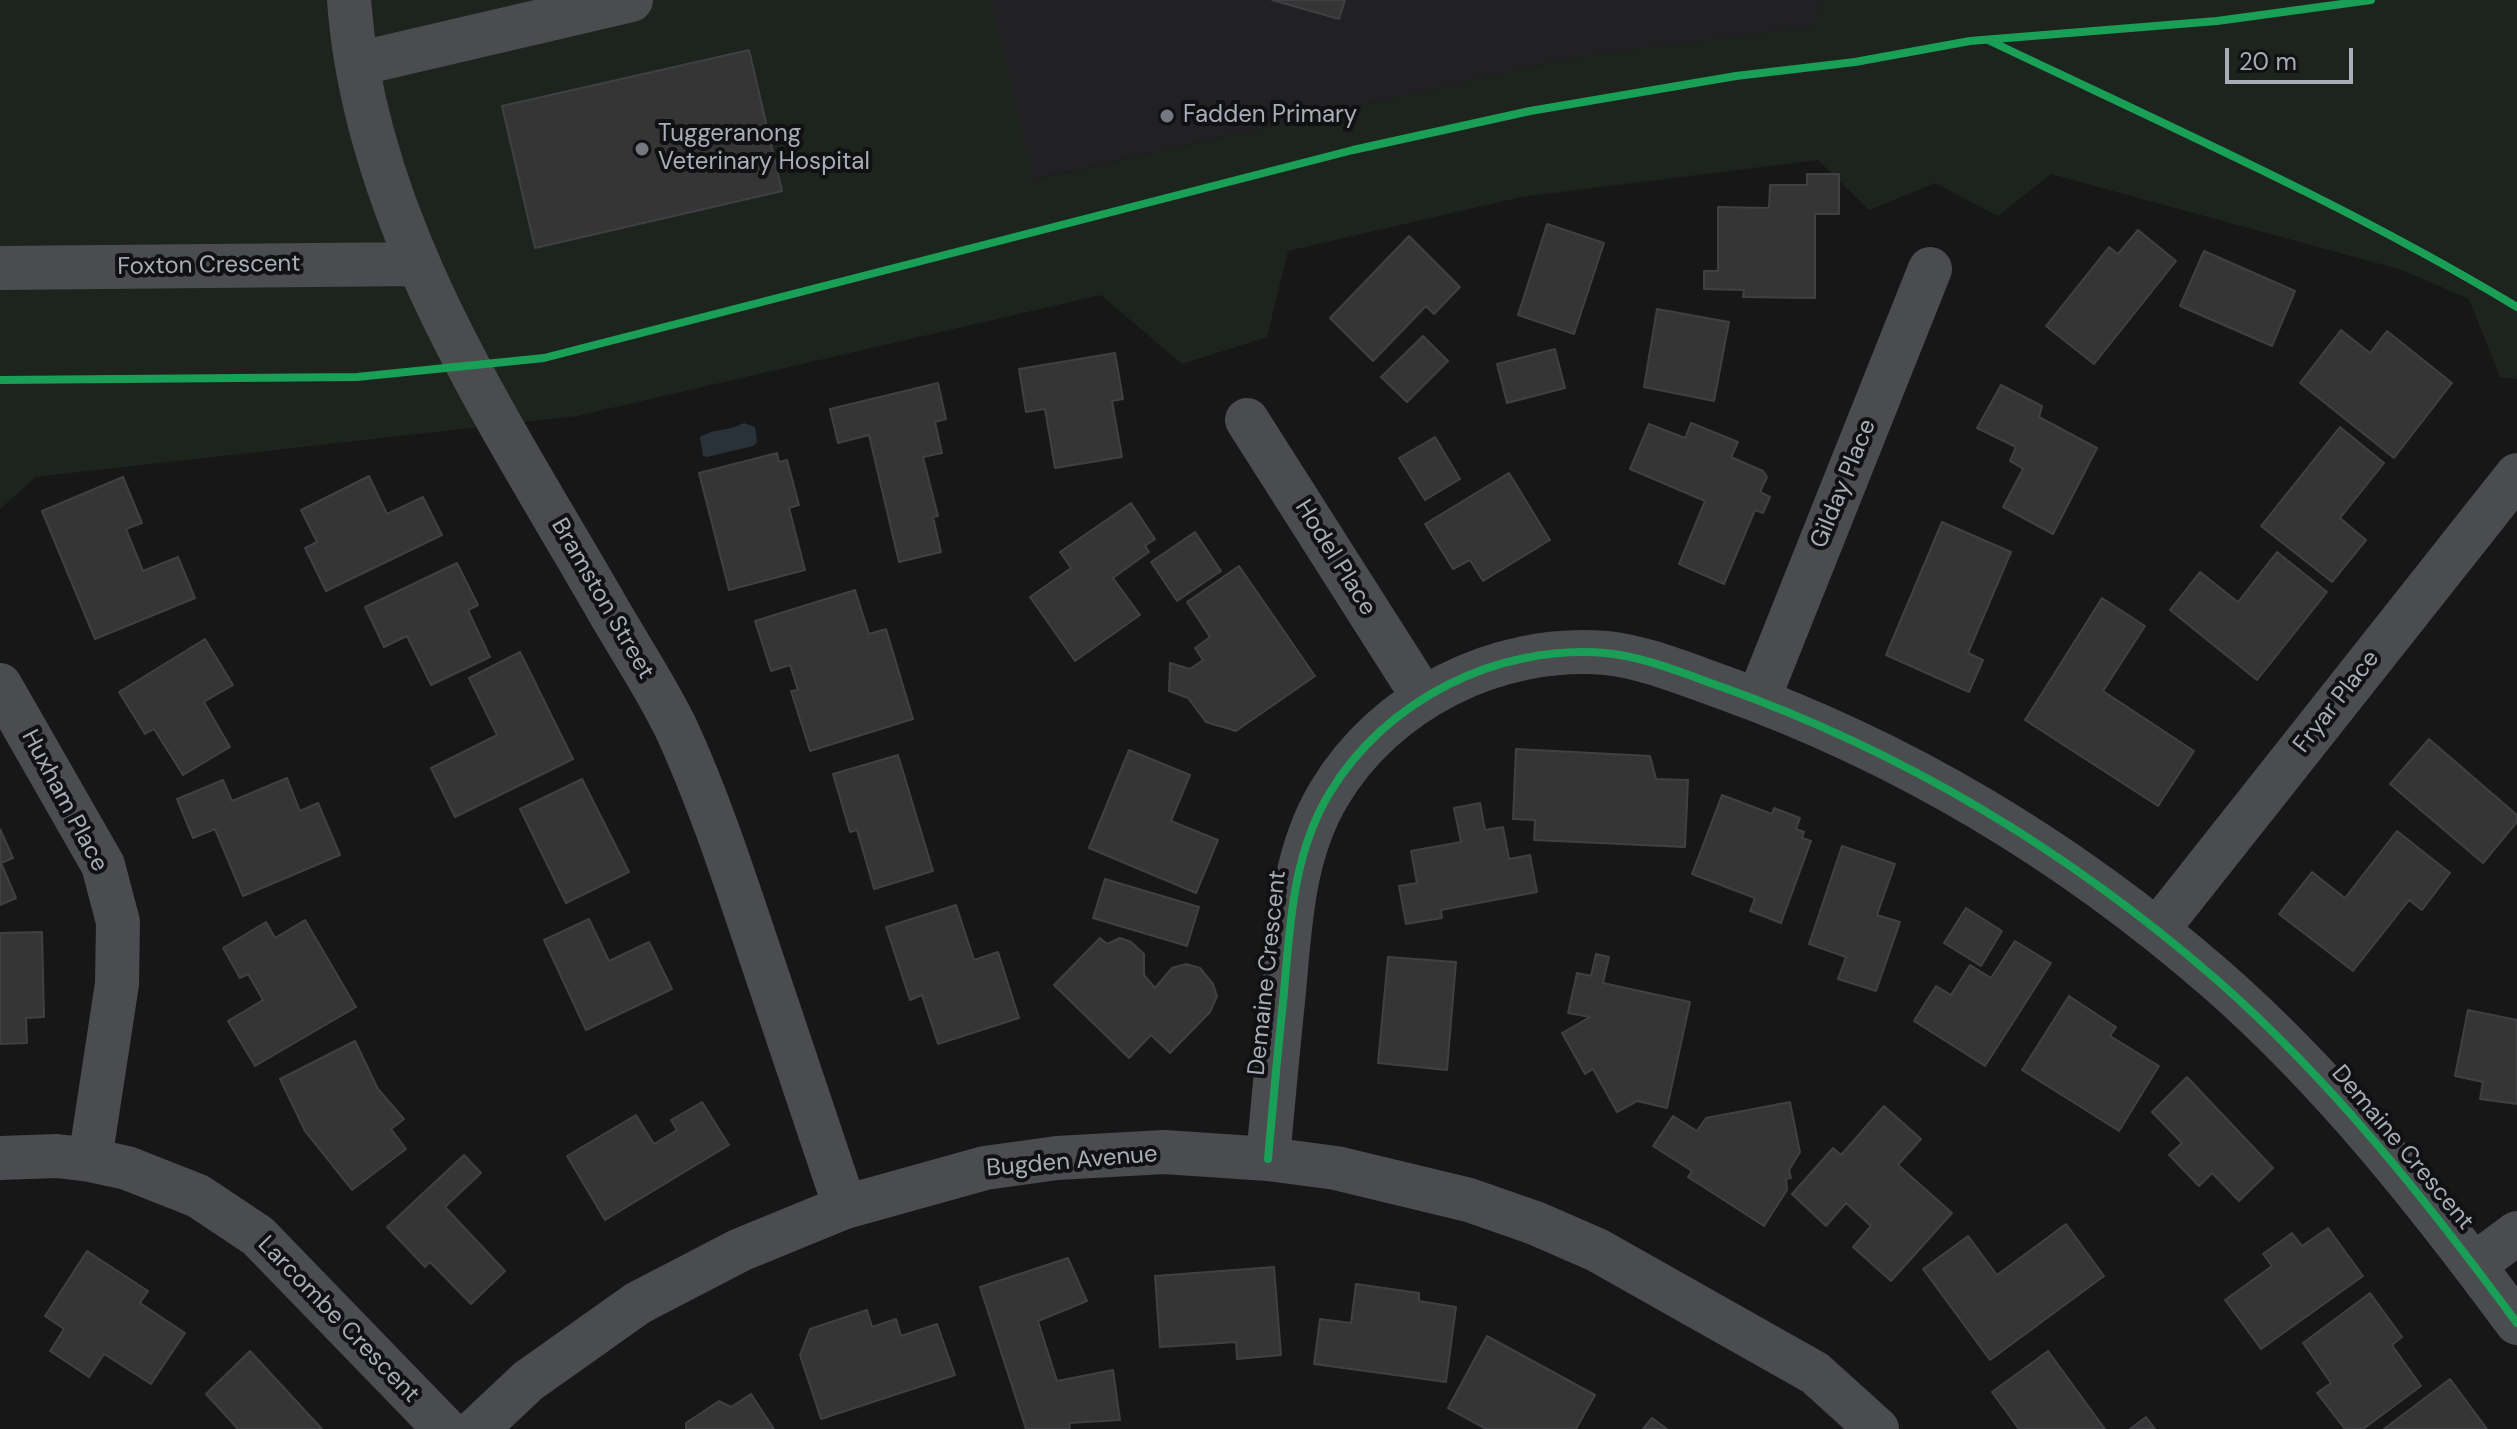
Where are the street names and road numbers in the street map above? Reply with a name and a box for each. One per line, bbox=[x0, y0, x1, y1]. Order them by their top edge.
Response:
street label: Foxton Crescent bbox=[117, 250, 301, 282]
street label: Gilday Place bbox=[1805, 415, 1883, 553]
street label: Hodel Place bbox=[1288, 495, 1382, 621]
street label: Bramston Street bbox=[544, 514, 660, 684]
street label: Fryar Place bbox=[2288, 645, 2386, 759]
street label: Huxham Place bbox=[15, 725, 113, 877]
street label: Demaine Crescent bbox=[1243, 869, 1293, 1077]
street label: Demaine Crescent bbox=[2325, 1060, 2479, 1236]
street label: Bugden Avenue bbox=[985, 1140, 1159, 1184]
street label: Larcombe Crescent bbox=[251, 1231, 425, 1409]

